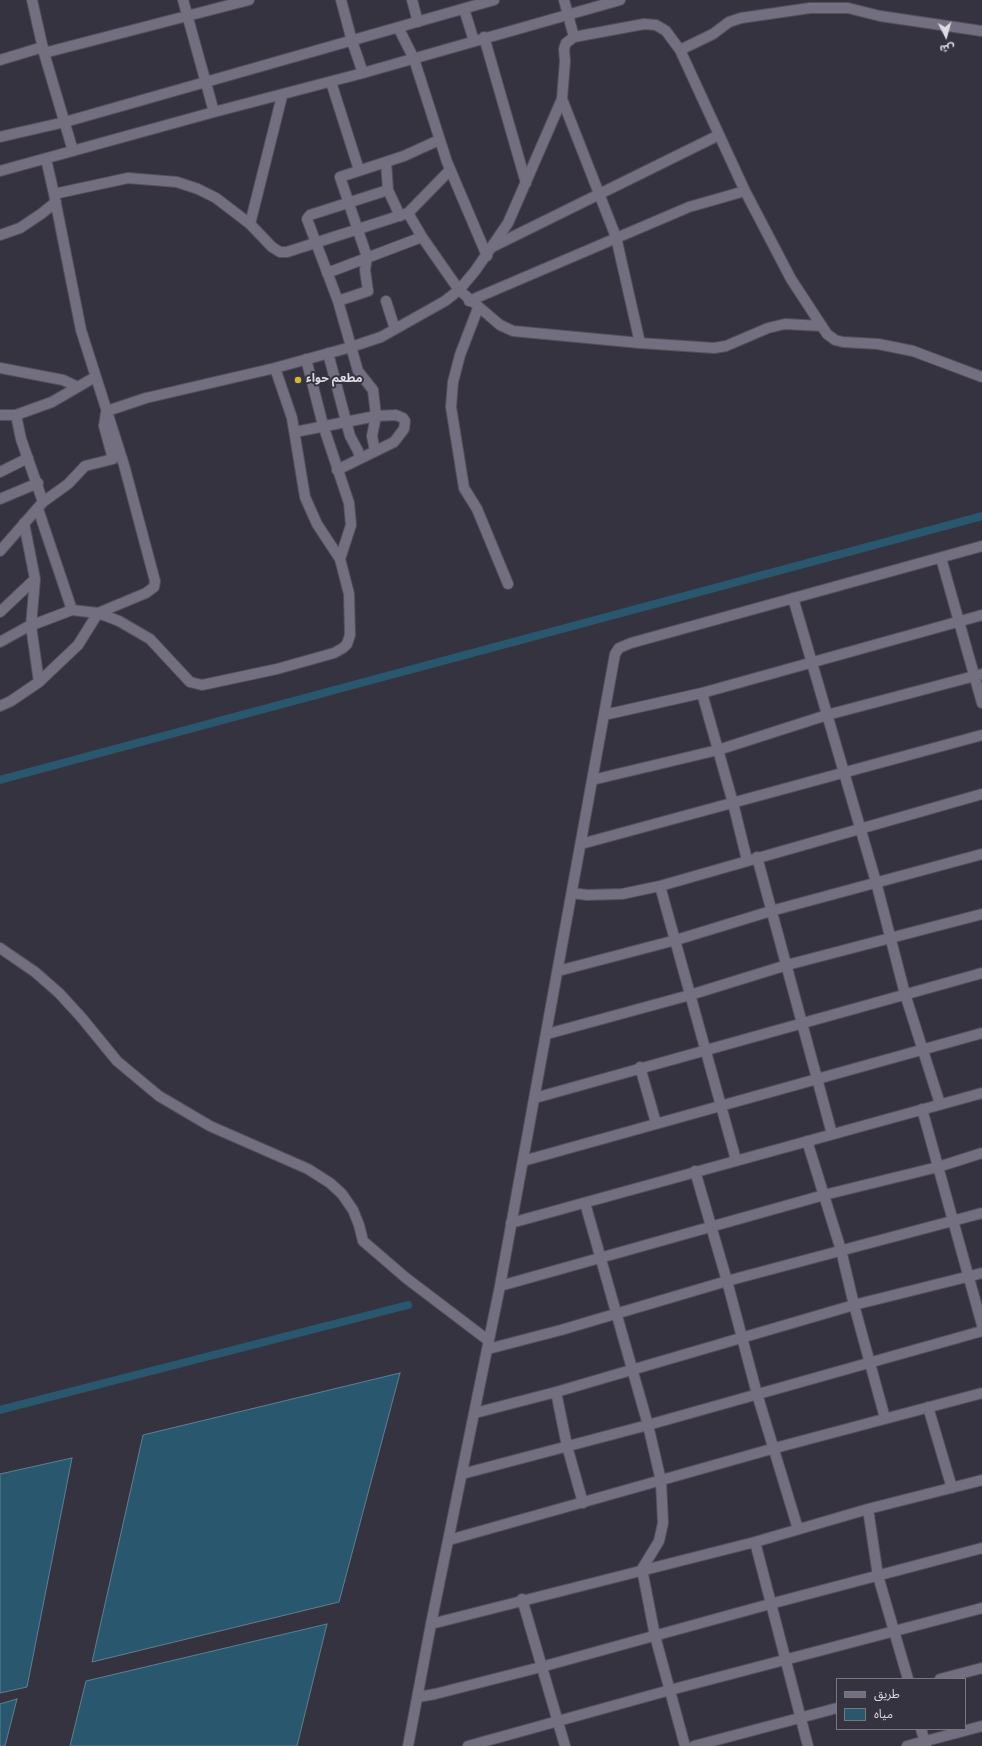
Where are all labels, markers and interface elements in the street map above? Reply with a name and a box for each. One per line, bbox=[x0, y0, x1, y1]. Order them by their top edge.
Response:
north arrow bbox=[926, 16, 966, 56]
text: ش bbox=[939, 36, 956, 61]
place label: مطعم حواء bbox=[306, 373, 363, 387]
marker: مطعم حواء bbox=[293, 375, 303, 385]
legend bbox=[836, 1678, 966, 1730]
text: طريق bbox=[874, 1682, 900, 1707]
text: مياه bbox=[874, 1702, 893, 1727]

